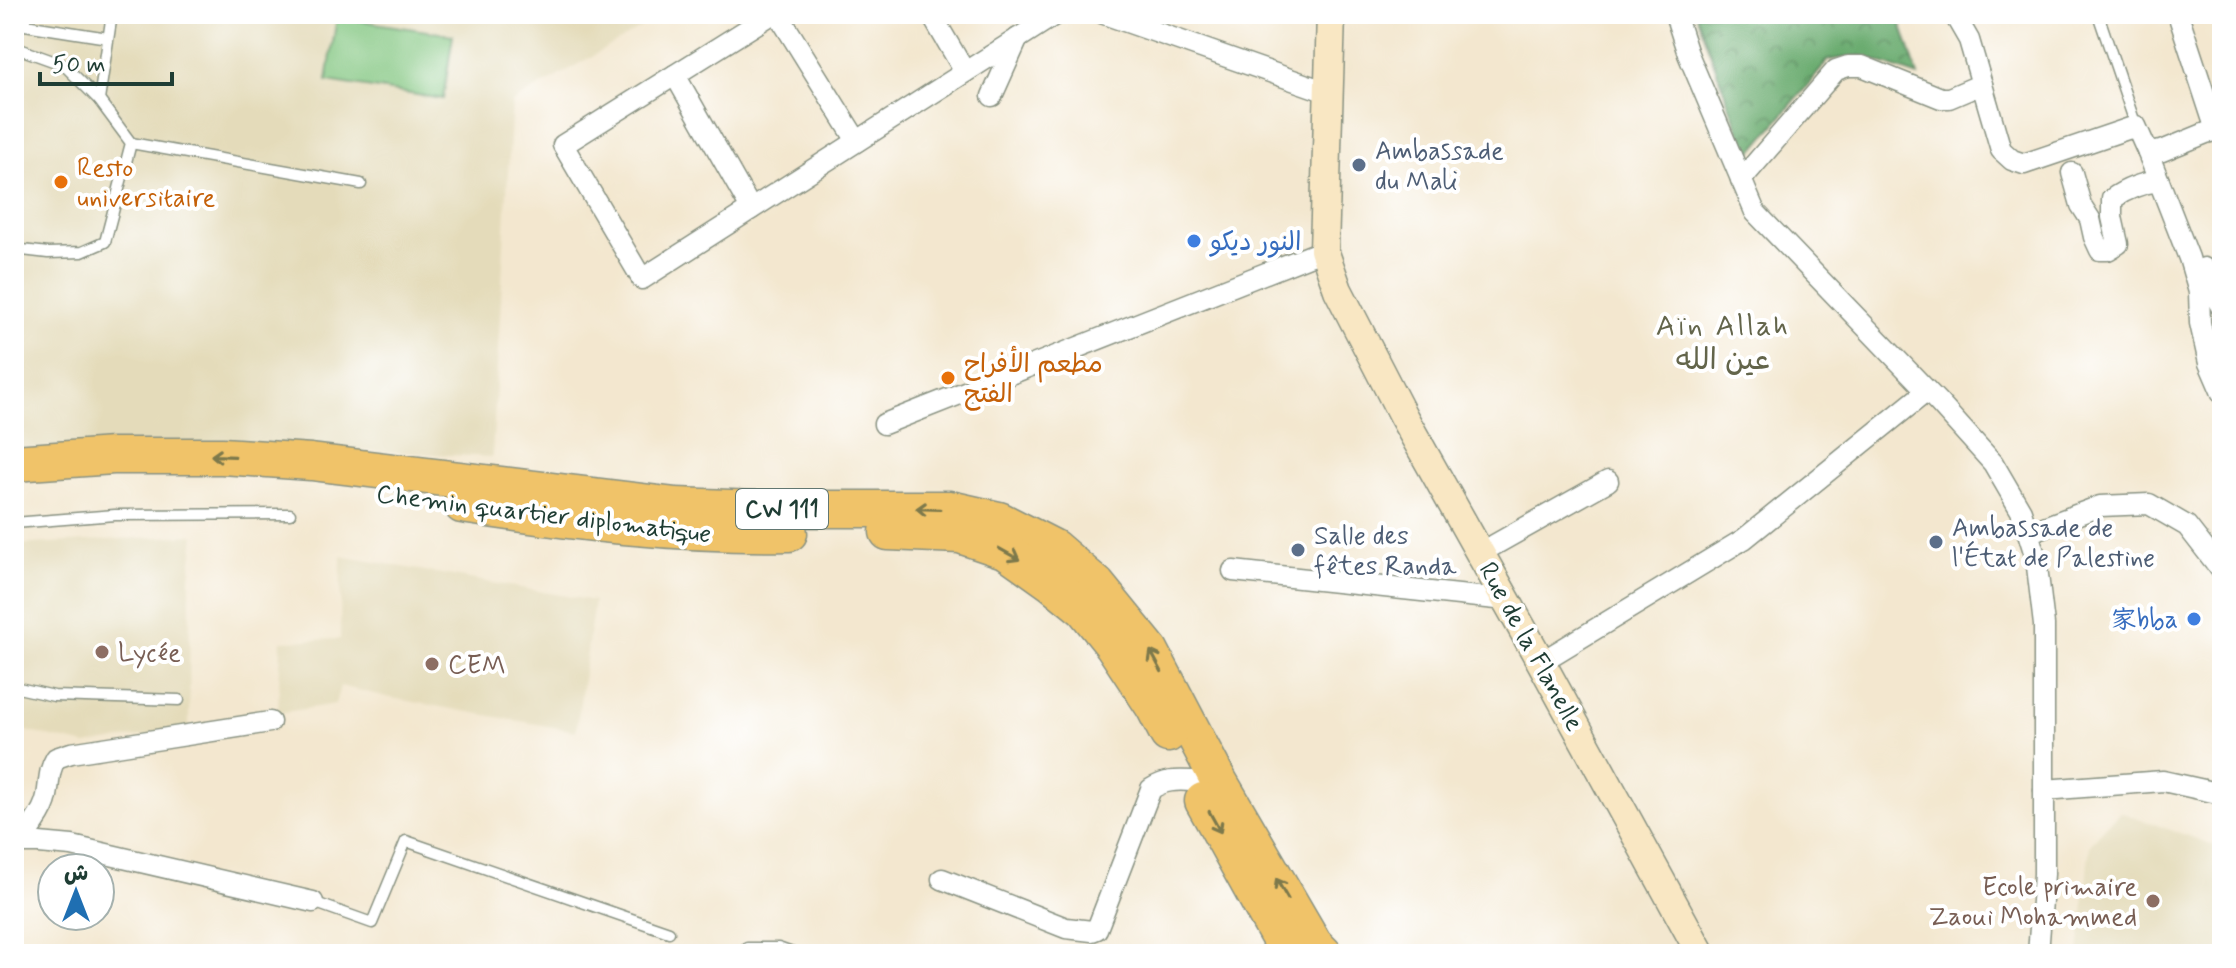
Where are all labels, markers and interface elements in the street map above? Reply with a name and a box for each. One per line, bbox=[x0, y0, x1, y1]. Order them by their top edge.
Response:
scale bar bbox=[40, 36, 172, 86]
text: 50 m bbox=[52, 50, 106, 81]
place label: Ambassade du Mali bbox=[1375, 135, 1504, 199]
place label: Resto universitaire bbox=[77, 152, 216, 216]
marker: Ambassade du Mali bbox=[1350, 156, 1368, 174]
marker: Resto universitaire bbox=[52, 173, 70, 191]
place label: النور ديكو bbox=[1209, 226, 1301, 260]
marker: النور ديكو bbox=[1185, 232, 1203, 250]
district label: Aïn Allah عين الله bbox=[1656, 307, 1790, 380]
place label: مطعم الأفراح الفتح bbox=[964, 345, 1103, 412]
marker: مطعم الأفراح الفتح bbox=[939, 369, 957, 387]
one-way arrow bbox=[210, 449, 237, 464]
street label: Chemin quartier diplomatique bbox=[374, 478, 713, 552]
road number: CW 111 bbox=[736, 489, 828, 529]
one-way arrow bbox=[915, 501, 942, 516]
place label: Ambassade de l'État de Palestine bbox=[1952, 512, 2155, 576]
place label: Salle des fêtes Randa bbox=[1314, 520, 1457, 584]
marker: Ambassade de l'État de Palestine bbox=[1927, 533, 1945, 551]
marker: Salle des fêtes Randa bbox=[1289, 541, 1307, 559]
one-way arrow bbox=[997, 546, 1020, 562]
street label: Rue de la Flanelle bbox=[1470, 556, 1591, 738]
place label: 家bba bbox=[2111, 604, 2178, 638]
marker: 家bba bbox=[2185, 610, 2203, 628]
place label: Lycée bbox=[118, 637, 181, 671]
marker: Lycée bbox=[93, 643, 111, 661]
place label: CEM bbox=[448, 649, 506, 683]
one-way arrow bbox=[1148, 650, 1164, 674]
marker: CEM bbox=[423, 655, 441, 673]
one-way arrow bbox=[1207, 810, 1223, 833]
north arrow bbox=[36, 852, 116, 932]
text: ش bbox=[64, 860, 88, 888]
place label: Ecole primaire Zaoui Mohammed bbox=[1929, 871, 2137, 935]
one-way arrow bbox=[1274, 878, 1290, 901]
marker: Ecole primaire Zaoui Mohammed bbox=[2144, 892, 2162, 910]

